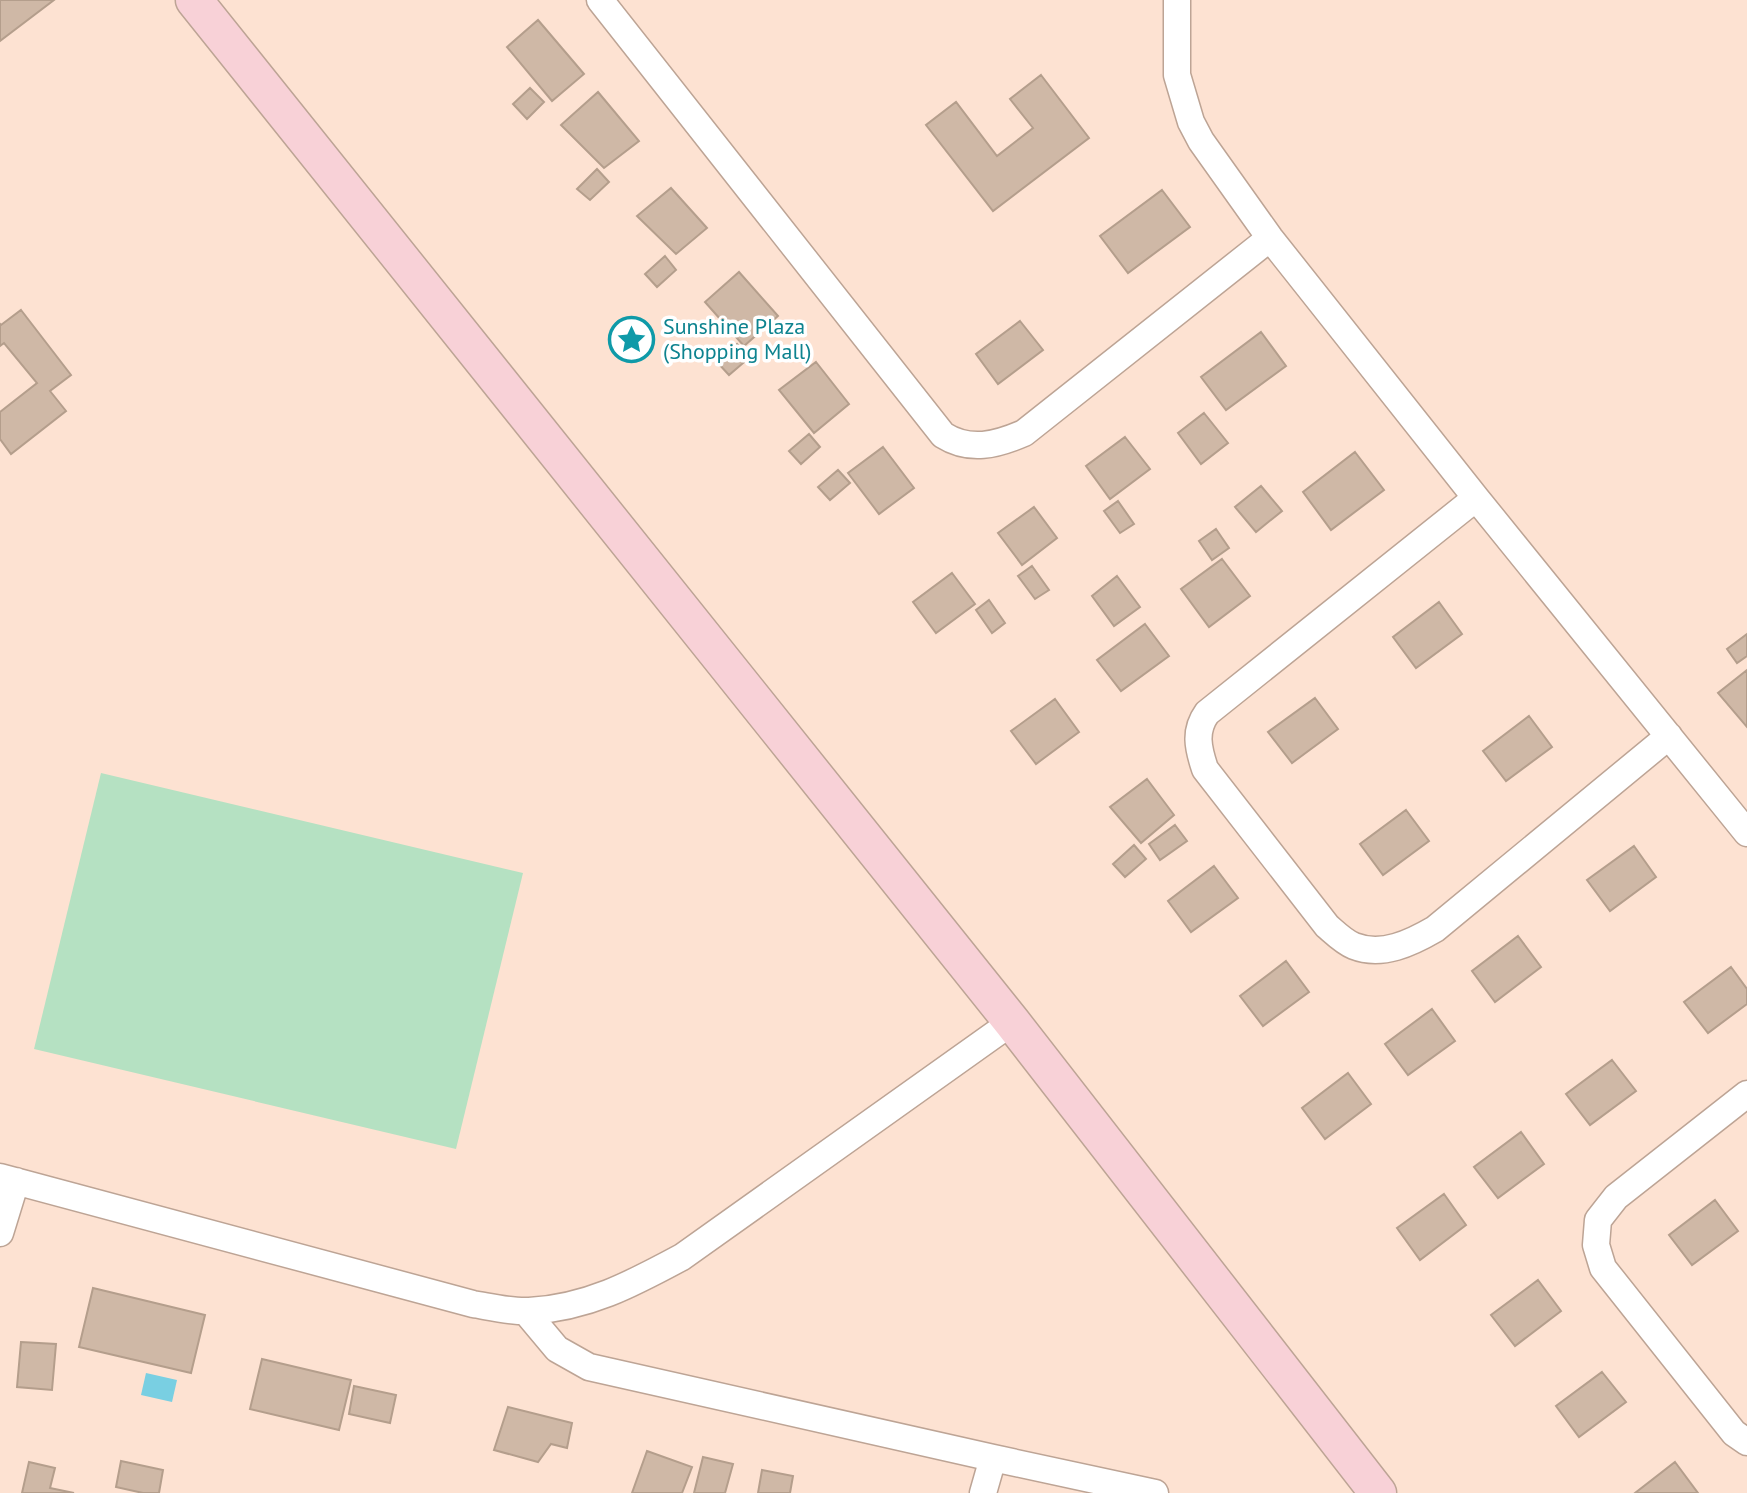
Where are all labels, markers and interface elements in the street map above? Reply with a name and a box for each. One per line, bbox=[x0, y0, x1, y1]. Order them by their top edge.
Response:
place label: Sunshine Plaza (Shopping Mall) bbox=[663, 312, 811, 365]
place icon: Sunshine Plaza (Shopping Mall) bbox=[608, 315, 656, 363]

